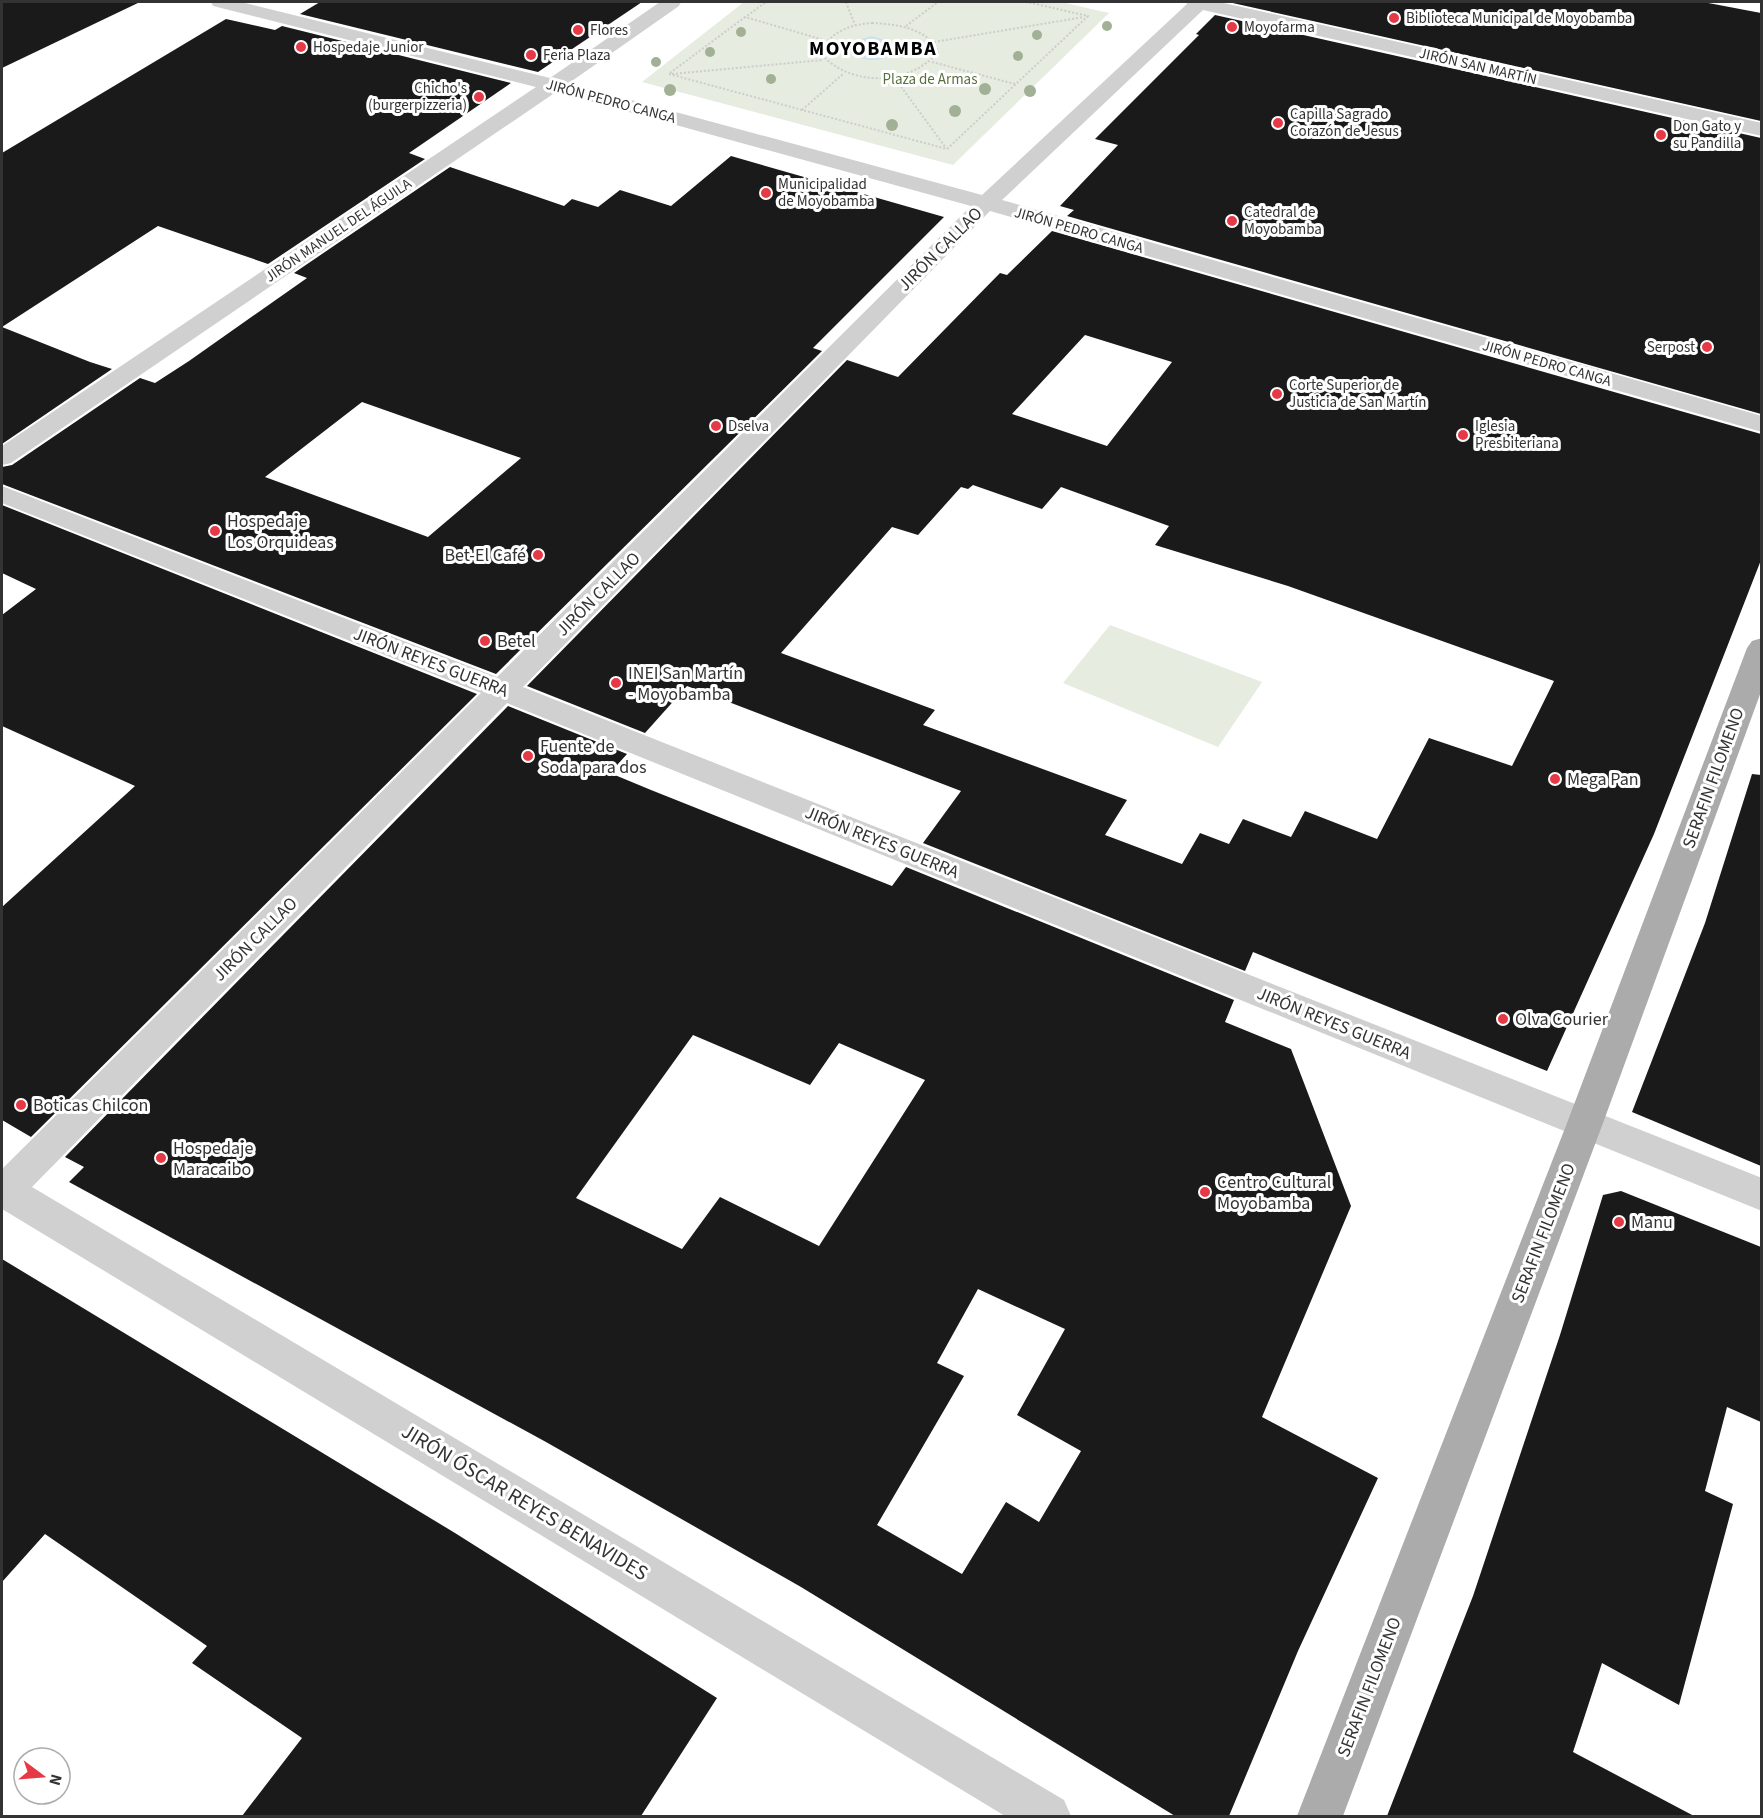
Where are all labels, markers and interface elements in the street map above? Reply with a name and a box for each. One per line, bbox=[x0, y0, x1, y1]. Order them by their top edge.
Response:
place label: Biblioteca Municipal de Moyobamba bbox=[1406, 8, 1632, 29]
marker: Biblioteca Municipal de Moyobamba bbox=[1387, 11, 1401, 25]
place label: Moyofarma bbox=[1244, 17, 1315, 38]
place label: Flores bbox=[590, 20, 628, 41]
marker: Moyofarma bbox=[1225, 20, 1239, 34]
marker: Flores bbox=[571, 23, 585, 37]
district label: MOYOBAMBA bbox=[809, 35, 937, 63]
place label: Hospedaje Junior bbox=[313, 37, 424, 58]
marker: Hospedaje Junior bbox=[294, 40, 308, 54]
street label: JIRÓN SAN MARTÍN bbox=[1417, 43, 1539, 90]
place label: Feria Plaza bbox=[543, 45, 611, 66]
marker: Feria Plaza bbox=[524, 48, 538, 62]
park label: Plaza de Armas bbox=[883, 69, 977, 90]
street label: JIRÓN PEDRO CANGA bbox=[544, 74, 679, 129]
place label: Chicho's (burgerpizzeria) bbox=[368, 78, 467, 116]
marker: Chicho's (burgerpizzeria) bbox=[472, 90, 486, 104]
place label: Capilla Sagrado Corazón de Jesus bbox=[1290, 104, 1399, 142]
marker: Capilla Sagrado Corazón de Jesus bbox=[1271, 116, 1285, 130]
place label: Don Gato y su Pandilla bbox=[1673, 116, 1741, 154]
marker: Don Gato y su Pandilla bbox=[1654, 128, 1668, 142]
street label: JIRÓN MANUEL DEL ÁGUILA bbox=[261, 173, 416, 287]
place label: Municipalidad de Moyobamba bbox=[778, 174, 875, 212]
marker: Municipalidad de Moyobamba bbox=[759, 186, 773, 200]
street label: JIRÓN CALLAO bbox=[893, 202, 988, 297]
street label: JIRÓN PEDRO CANGA bbox=[1012, 202, 1147, 259]
place label: Catedral de Moyobamba bbox=[1244, 202, 1322, 240]
marker: Catedral de Moyobamba bbox=[1225, 214, 1239, 228]
street label: JIRÓN PEDRO CANGA bbox=[1480, 335, 1615, 392]
place label: Serpost bbox=[1647, 337, 1695, 358]
marker: Serpost bbox=[1700, 340, 1714, 354]
place label: Corte Superior de Justicia de San Martín bbox=[1289, 375, 1426, 413]
marker: Corte Superior de Justicia de San Martín bbox=[1270, 387, 1284, 401]
place label: Dselva bbox=[728, 416, 769, 437]
place label: Iglesia Presbiteriana bbox=[1475, 416, 1559, 454]
marker: Dselva bbox=[709, 419, 723, 433]
marker: Iglesia Presbiteriana bbox=[1456, 428, 1470, 442]
place label: Hospedaje Los Orquideas bbox=[227, 509, 334, 555]
marker: Hospedaje Los Orquideas bbox=[208, 524, 222, 538]
place label: Bet-El Café bbox=[444, 543, 526, 568]
street label: JIRÓN CALLAO bbox=[551, 547, 646, 642]
marker: Bet-El Café bbox=[531, 548, 545, 562]
street label: JIRÓN REYES GUERRA bbox=[350, 621, 512, 704]
place label: Betel bbox=[497, 629, 536, 654]
marker: Betel bbox=[478, 634, 492, 648]
place label: INEI San Martín - Moyobamba bbox=[628, 661, 743, 707]
marker: INEI San Martín - Moyobamba bbox=[609, 676, 623, 690]
street label: SERAFIN FILOMENO bbox=[1676, 704, 1751, 852]
place label: Fuente de Soda para dos bbox=[540, 734, 647, 780]
marker: Fuente de Soda para dos bbox=[521, 749, 535, 763]
place label: Mega Pan bbox=[1567, 767, 1639, 792]
marker: Mega Pan bbox=[1548, 772, 1562, 786]
street label: JIRÓN REYES GUERRA bbox=[801, 800, 963, 885]
street label: JIRÓN CALLAO bbox=[208, 892, 303, 987]
street label: JIRÓN REYES GUERRA bbox=[1253, 981, 1415, 1066]
place label: Olva Courier bbox=[1515, 1007, 1609, 1032]
marker: Olva Courier bbox=[1496, 1012, 1510, 1026]
place label: Boticas Chilcon bbox=[33, 1093, 148, 1118]
marker: Boticas Chilcon bbox=[14, 1098, 28, 1112]
place label: Hospedaje Maracaibo bbox=[173, 1136, 253, 1182]
marker: Hospedaje Maracaibo bbox=[154, 1151, 168, 1165]
street label: SERAFIN FILOMENO bbox=[1505, 1160, 1582, 1307]
place label: Centro Cultural Moyobamba bbox=[1217, 1170, 1331, 1216]
marker: Centro Cultural Moyobamba bbox=[1198, 1185, 1212, 1199]
place label: Manu bbox=[1631, 1210, 1673, 1235]
marker: Manu bbox=[1612, 1215, 1626, 1229]
street label: JIRÓN ÓSCAR REYES BENAVIDES bbox=[396, 1416, 654, 1588]
street label: SERAFIN FILOMENO bbox=[1331, 1614, 1408, 1761]
north arrow bbox=[12, 1746, 72, 1806]
text: N bbox=[43, 1772, 67, 1788]

